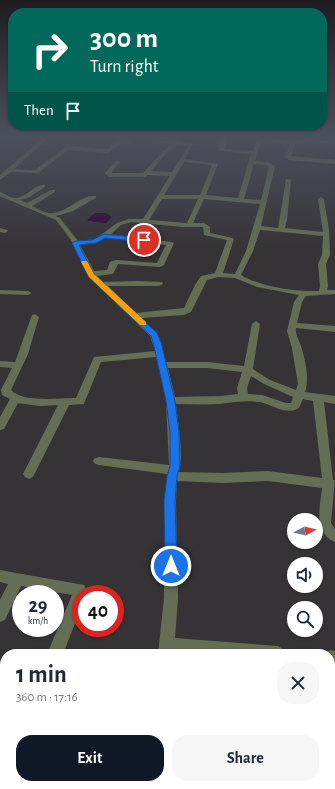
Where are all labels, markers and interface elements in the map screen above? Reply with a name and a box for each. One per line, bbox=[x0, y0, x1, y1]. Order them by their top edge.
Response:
icon: right bbox=[24, 24, 76, 76]
text: 300 m bbox=[90, 25, 158, 53]
text: Turn right bbox=[90, 58, 159, 76]
icon: arrive bbox=[62, 100, 84, 122]
text: Then bbox=[24, 103, 54, 118]
pin bbox=[127, 223, 161, 257]
icon: arrive bbox=[133, 229, 155, 251]
north arrow bbox=[287, 513, 323, 549]
map controls bbox=[287, 513, 323, 637]
position arrow bbox=[150, 545, 192, 587]
button: sound bbox=[287, 557, 323, 593]
speed limit sign: 40 bbox=[72, 585, 124, 637]
text: 29 bbox=[28, 596, 48, 616]
button: search bbox=[287, 601, 323, 637]
text: km/h bbox=[28, 616, 48, 626]
button: close bbox=[277, 662, 319, 704]
text: 1 min bbox=[16, 663, 67, 687]
text: 360 m · 17:16 bbox=[16, 691, 78, 704]
button: Exit bbox=[16, 735, 164, 781]
button: Share bbox=[172, 735, 319, 781]

